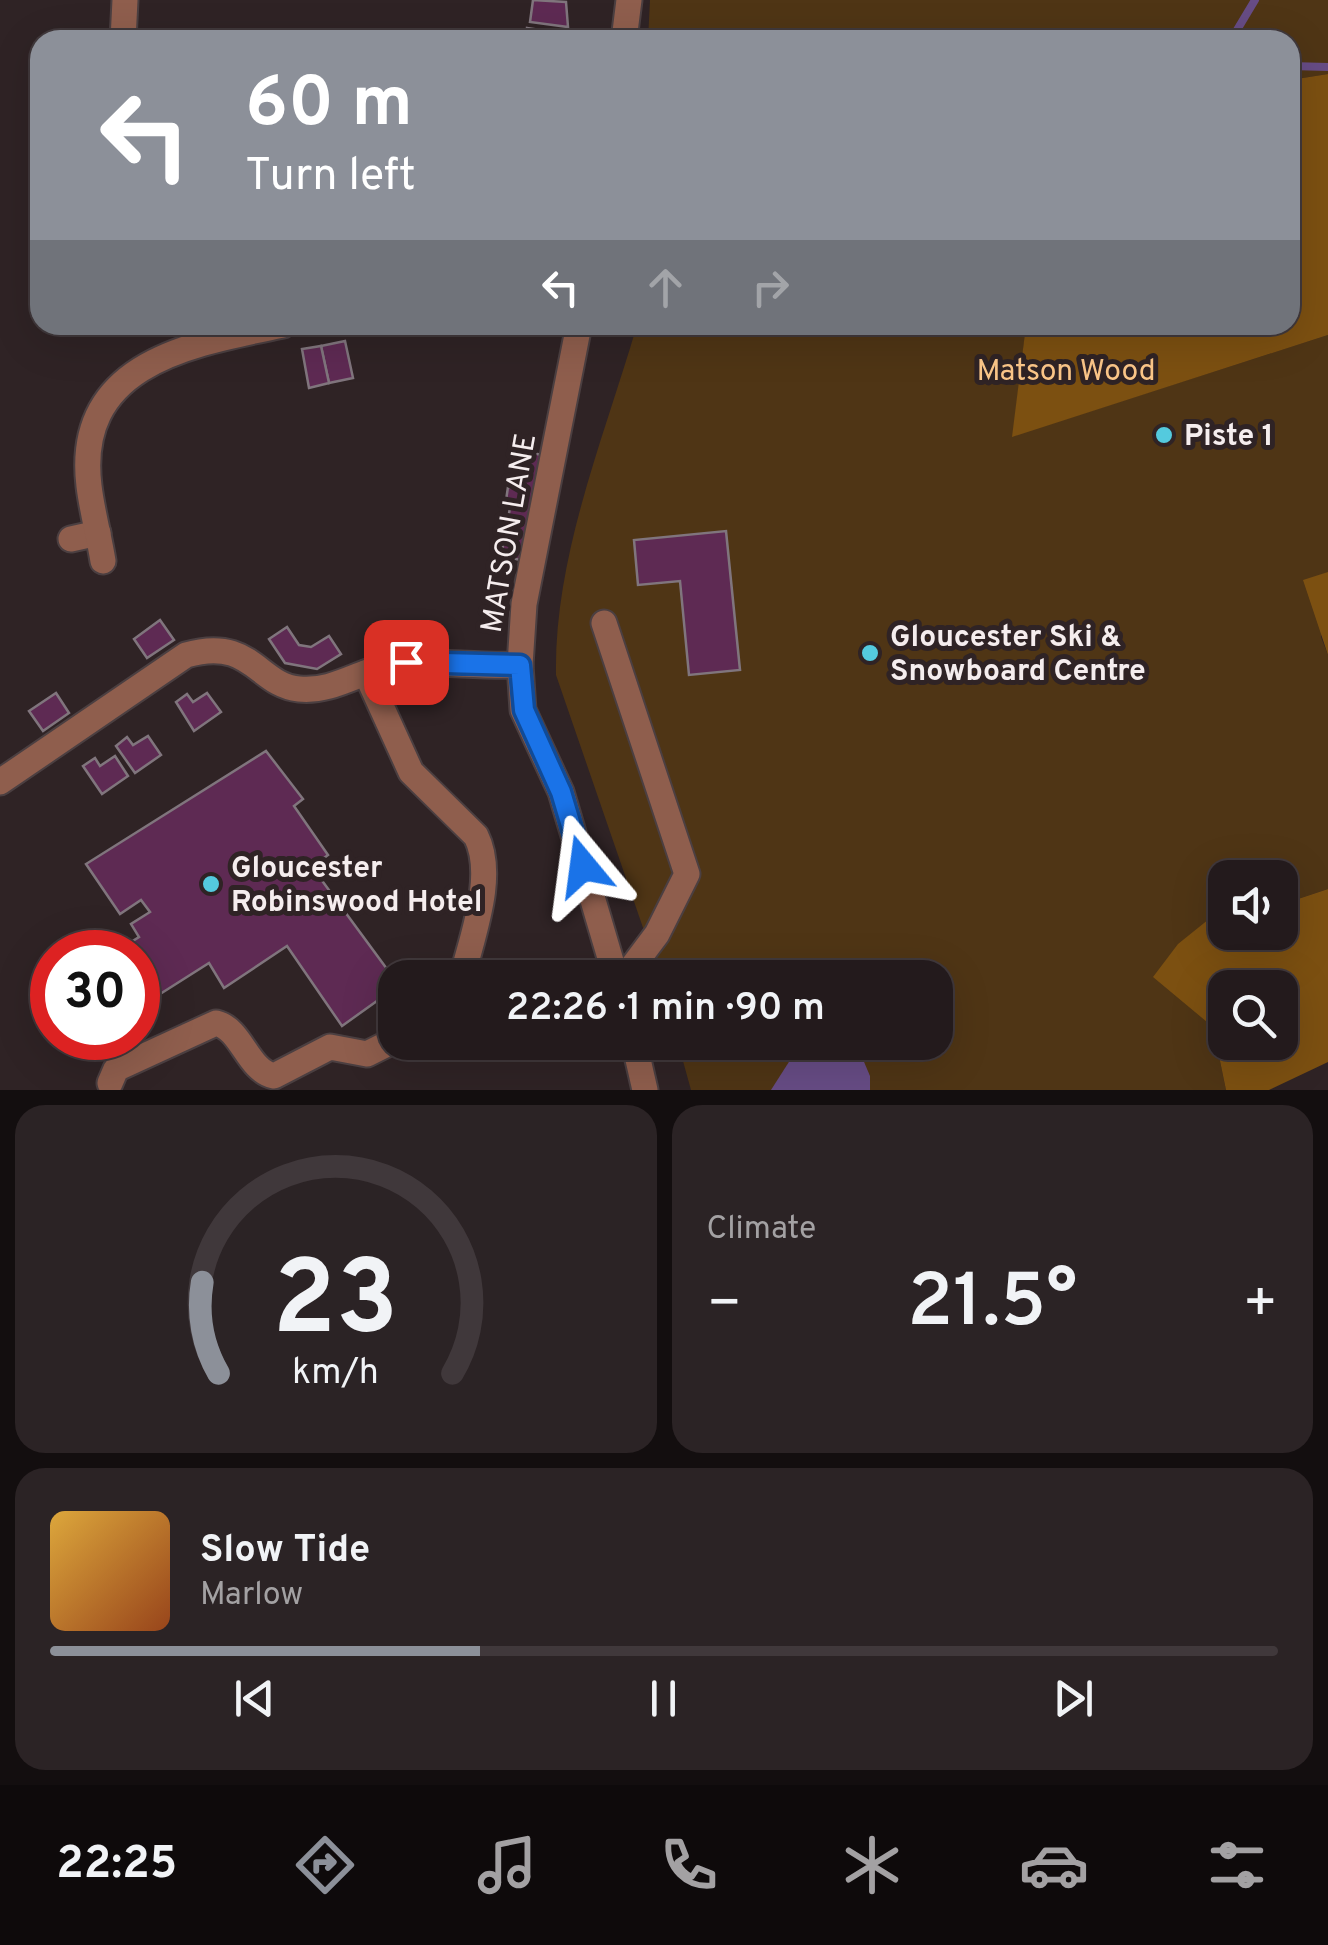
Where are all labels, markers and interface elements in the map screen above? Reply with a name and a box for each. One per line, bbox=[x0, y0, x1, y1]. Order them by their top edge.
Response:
text: 60 m bbox=[245, 62, 413, 151]
icon: left bbox=[80, 70, 210, 200]
text: Turn left bbox=[245, 149, 416, 206]
icon: left bbox=[533, 260, 588, 315]
icon: ahead bbox=[638, 260, 693, 315]
icon: right bbox=[743, 260, 798, 315]
park label: Matson Wood bbox=[976, 354, 1156, 391]
place label: Piste 1 bbox=[1184, 419, 1274, 456]
marker: Piste 1 bbox=[1153, 424, 1175, 446]
street label: MATSON LANE bbox=[475, 431, 546, 636]
pin bbox=[364, 620, 449, 705]
place label: Gloucester Ski & Snowboard Centre bbox=[890, 620, 1146, 691]
icon: arrive bbox=[379, 635, 434, 690]
marker: Gloucester Ski & Snowboard Centre bbox=[859, 642, 881, 664]
position arrow bbox=[531, 814, 635, 918]
place label: Gloucester Robinswood Hotel bbox=[231, 851, 482, 922]
map controls bbox=[1208, 860, 1298, 1060]
button: sound bbox=[1208, 860, 1298, 950]
marker: Gloucester Robinswood Hotel bbox=[200, 873, 222, 895]
speed limit sign: 30 bbox=[30, 930, 160, 1060]
button: search bbox=[1208, 970, 1298, 1060]
text: 22:26 · 1 min · 90 m bbox=[506, 985, 825, 1034]
text: Climate bbox=[707, 1210, 816, 1250]
text: 23 bbox=[273, 1239, 399, 1371]
text: 21.5° bbox=[907, 1258, 1077, 1353]
text: − bbox=[707, 1271, 742, 1341]
text: + bbox=[1243, 1271, 1278, 1341]
text: km/h bbox=[292, 1351, 379, 1397]
text: Slow Tide bbox=[200, 1527, 370, 1576]
text: Marlow bbox=[200, 1576, 303, 1616]
icon: previous bbox=[227, 1671, 282, 1726]
icon: pause bbox=[636, 1671, 691, 1726]
icon: next bbox=[1046, 1671, 1101, 1726]
icon: directions bbox=[290, 1830, 360, 1900]
icon: music bbox=[472, 1830, 542, 1900]
icon: phone bbox=[654, 1830, 724, 1900]
icon: climate bbox=[837, 1830, 907, 1900]
icon: car bbox=[1019, 1830, 1089, 1900]
icon: filters bbox=[1202, 1830, 1272, 1900]
text: 22:25 bbox=[56, 1837, 177, 1894]

